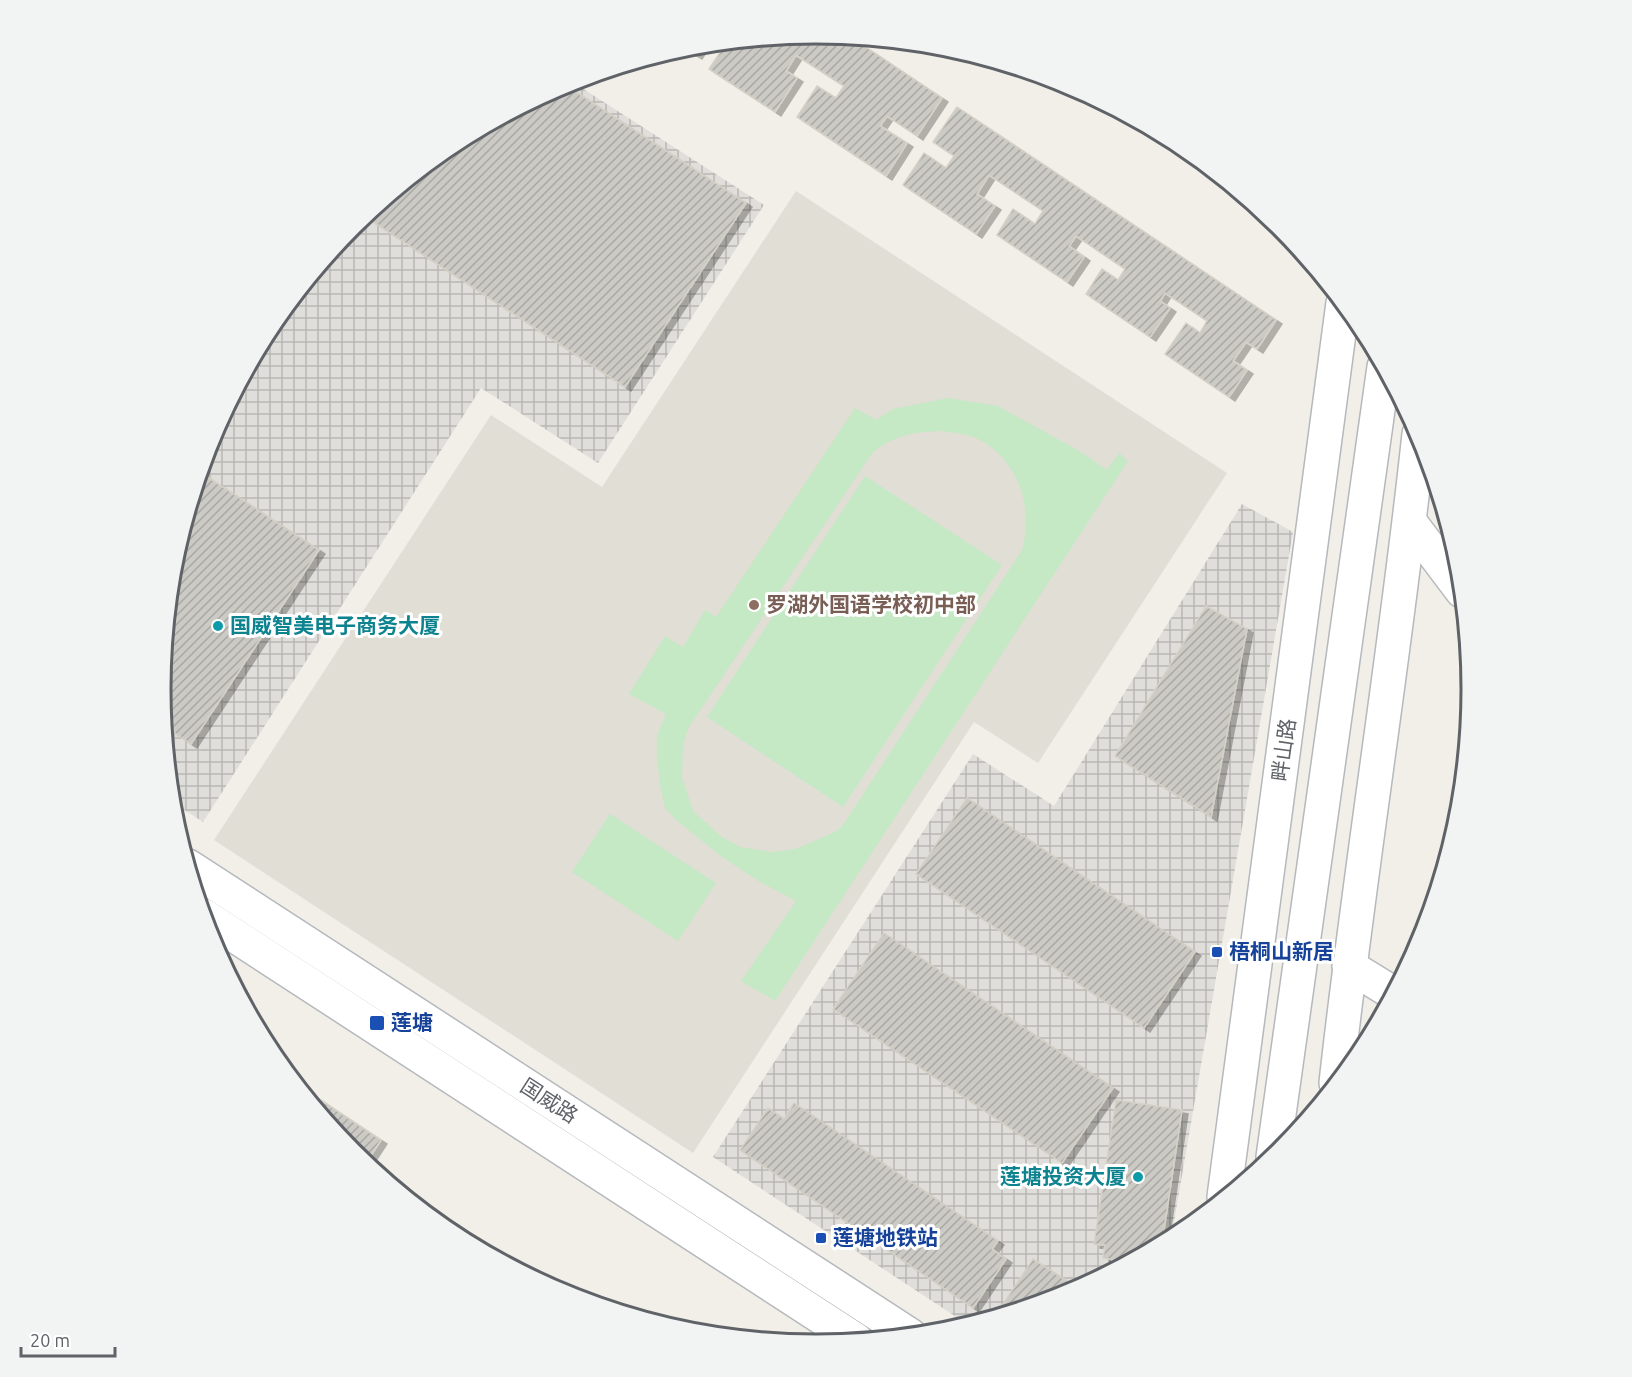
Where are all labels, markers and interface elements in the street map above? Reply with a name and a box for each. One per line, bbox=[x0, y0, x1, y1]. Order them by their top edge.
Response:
place label: 罗湖外国语学校初中部 bbox=[766, 592, 976, 616]
marker: 罗湖外国语学校初中部 bbox=[747, 598, 761, 612]
place label: 国威智美电子商务大厦 bbox=[230, 613, 440, 637]
marker: 国威智美电子商务大厦 bbox=[211, 619, 225, 633]
street label: 畔山路 bbox=[1267, 717, 1299, 783]
place label: 梧桐山新居 bbox=[1229, 939, 1334, 963]
marker: 梧桐山新居 bbox=[1210, 945, 1224, 959]
place label: 莲塘 bbox=[391, 1010, 433, 1034]
marker: 莲塘 bbox=[368, 1014, 386, 1032]
street label: 国威路 bbox=[517, 1073, 582, 1127]
place label: 莲塘投资大厦 bbox=[1000, 1164, 1126, 1188]
marker: 莲塘投资大厦 bbox=[1131, 1170, 1145, 1184]
place label: 莲塘地铁站 bbox=[833, 1225, 938, 1249]
marker: 莲塘地铁站 bbox=[814, 1231, 828, 1245]
scale bar bbox=[21, 1320, 116, 1358]
text: 20 m bbox=[30, 1330, 70, 1350]

